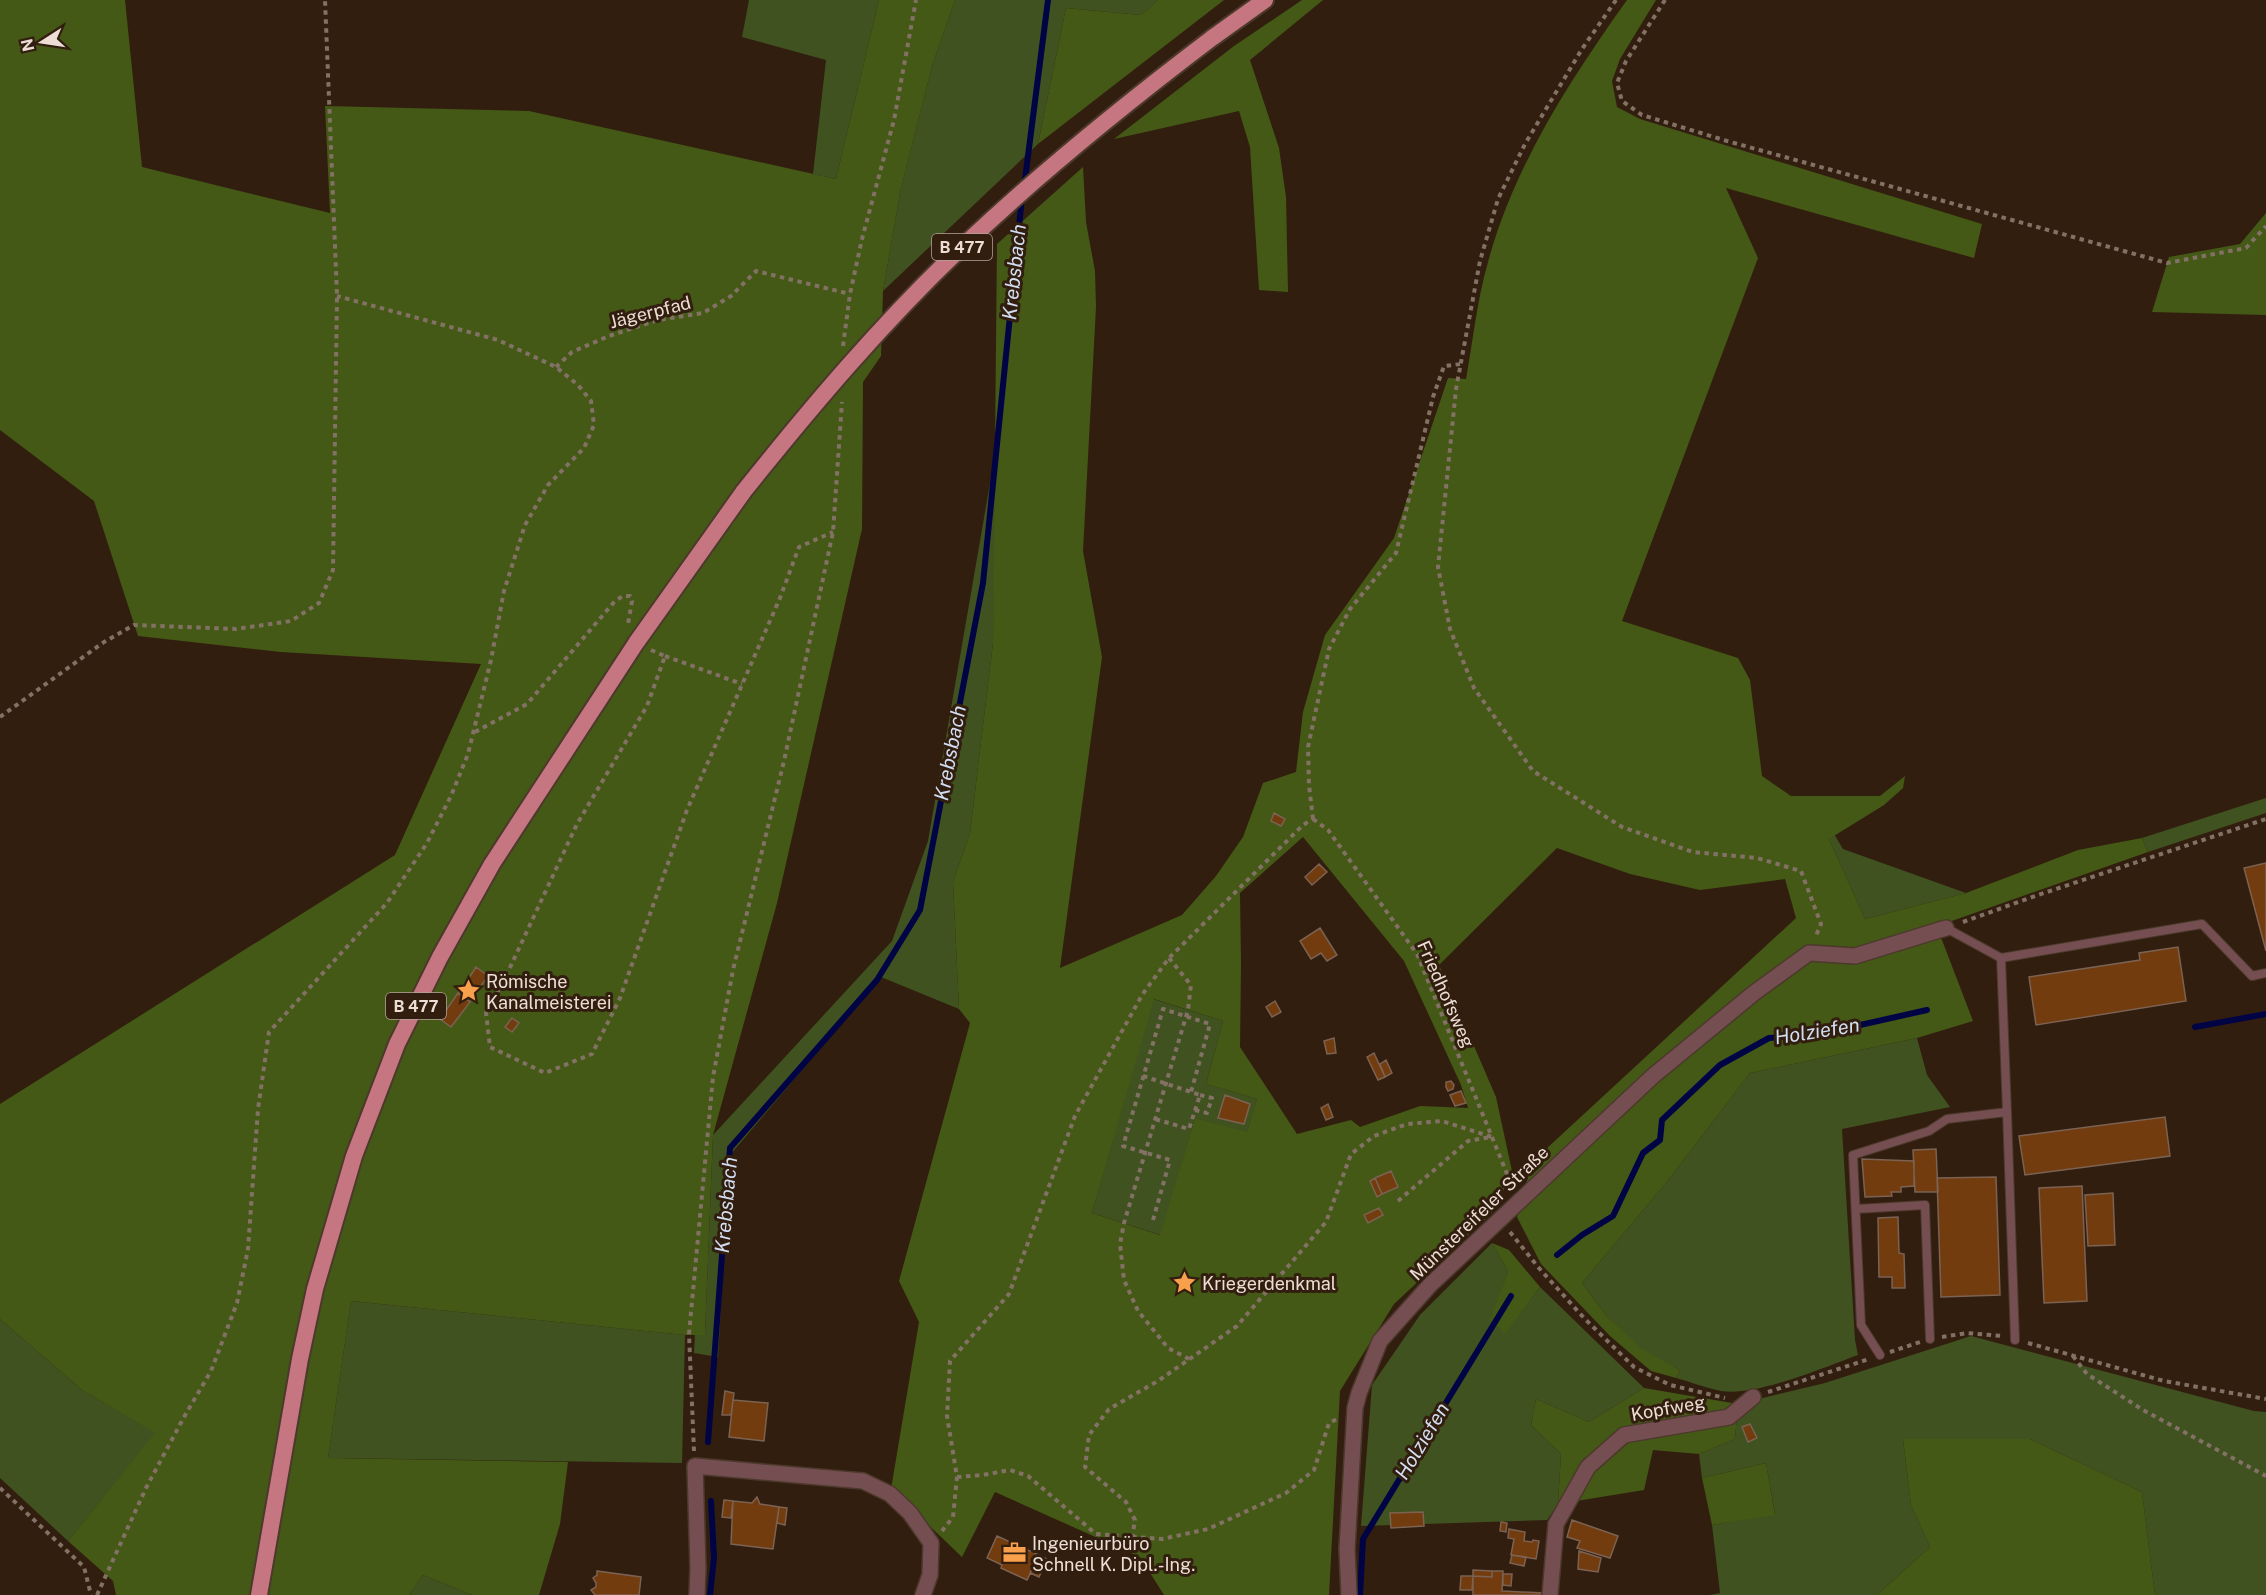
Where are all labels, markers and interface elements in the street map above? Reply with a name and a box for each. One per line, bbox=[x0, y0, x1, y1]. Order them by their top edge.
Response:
north arrow bbox=[12, 12, 72, 72]
text: N bbox=[17, 37, 38, 53]
water label: Krebsbach bbox=[997, 223, 1031, 321]
road number: B 477 bbox=[932, 234, 992, 260]
street label: Jägerpfad bbox=[607, 292, 693, 332]
water label: Krebsbach bbox=[929, 703, 971, 803]
street label: Friedhofsweg bbox=[1413, 937, 1479, 1051]
place label: Römische Kanalmeisterei bbox=[486, 971, 611, 1013]
place icon: Römische Kanalmeisterei bbox=[455, 978, 481, 1004]
road number: B 477 bbox=[386, 993, 446, 1019]
water label: Holziefen bbox=[1773, 1012, 1861, 1050]
street label: Münstereifeler Straße bbox=[1405, 1141, 1553, 1285]
water label: Krebsbach bbox=[710, 1156, 742, 1254]
place icon: Kriegerdenkmal bbox=[1171, 1270, 1197, 1296]
place label: Kriegerdenkmal bbox=[1202, 1273, 1336, 1294]
street label: Kopfweg bbox=[1629, 1391, 1707, 1425]
water label: Holziefen bbox=[1390, 1398, 1454, 1484]
place label: Ingenieurbüro Schnell K. Dipl.-Ing. bbox=[1032, 1533, 1195, 1575]
office icon: Ingenieurbüro Schnell K. Dipl.-Ing. bbox=[1001, 1540, 1027, 1566]

